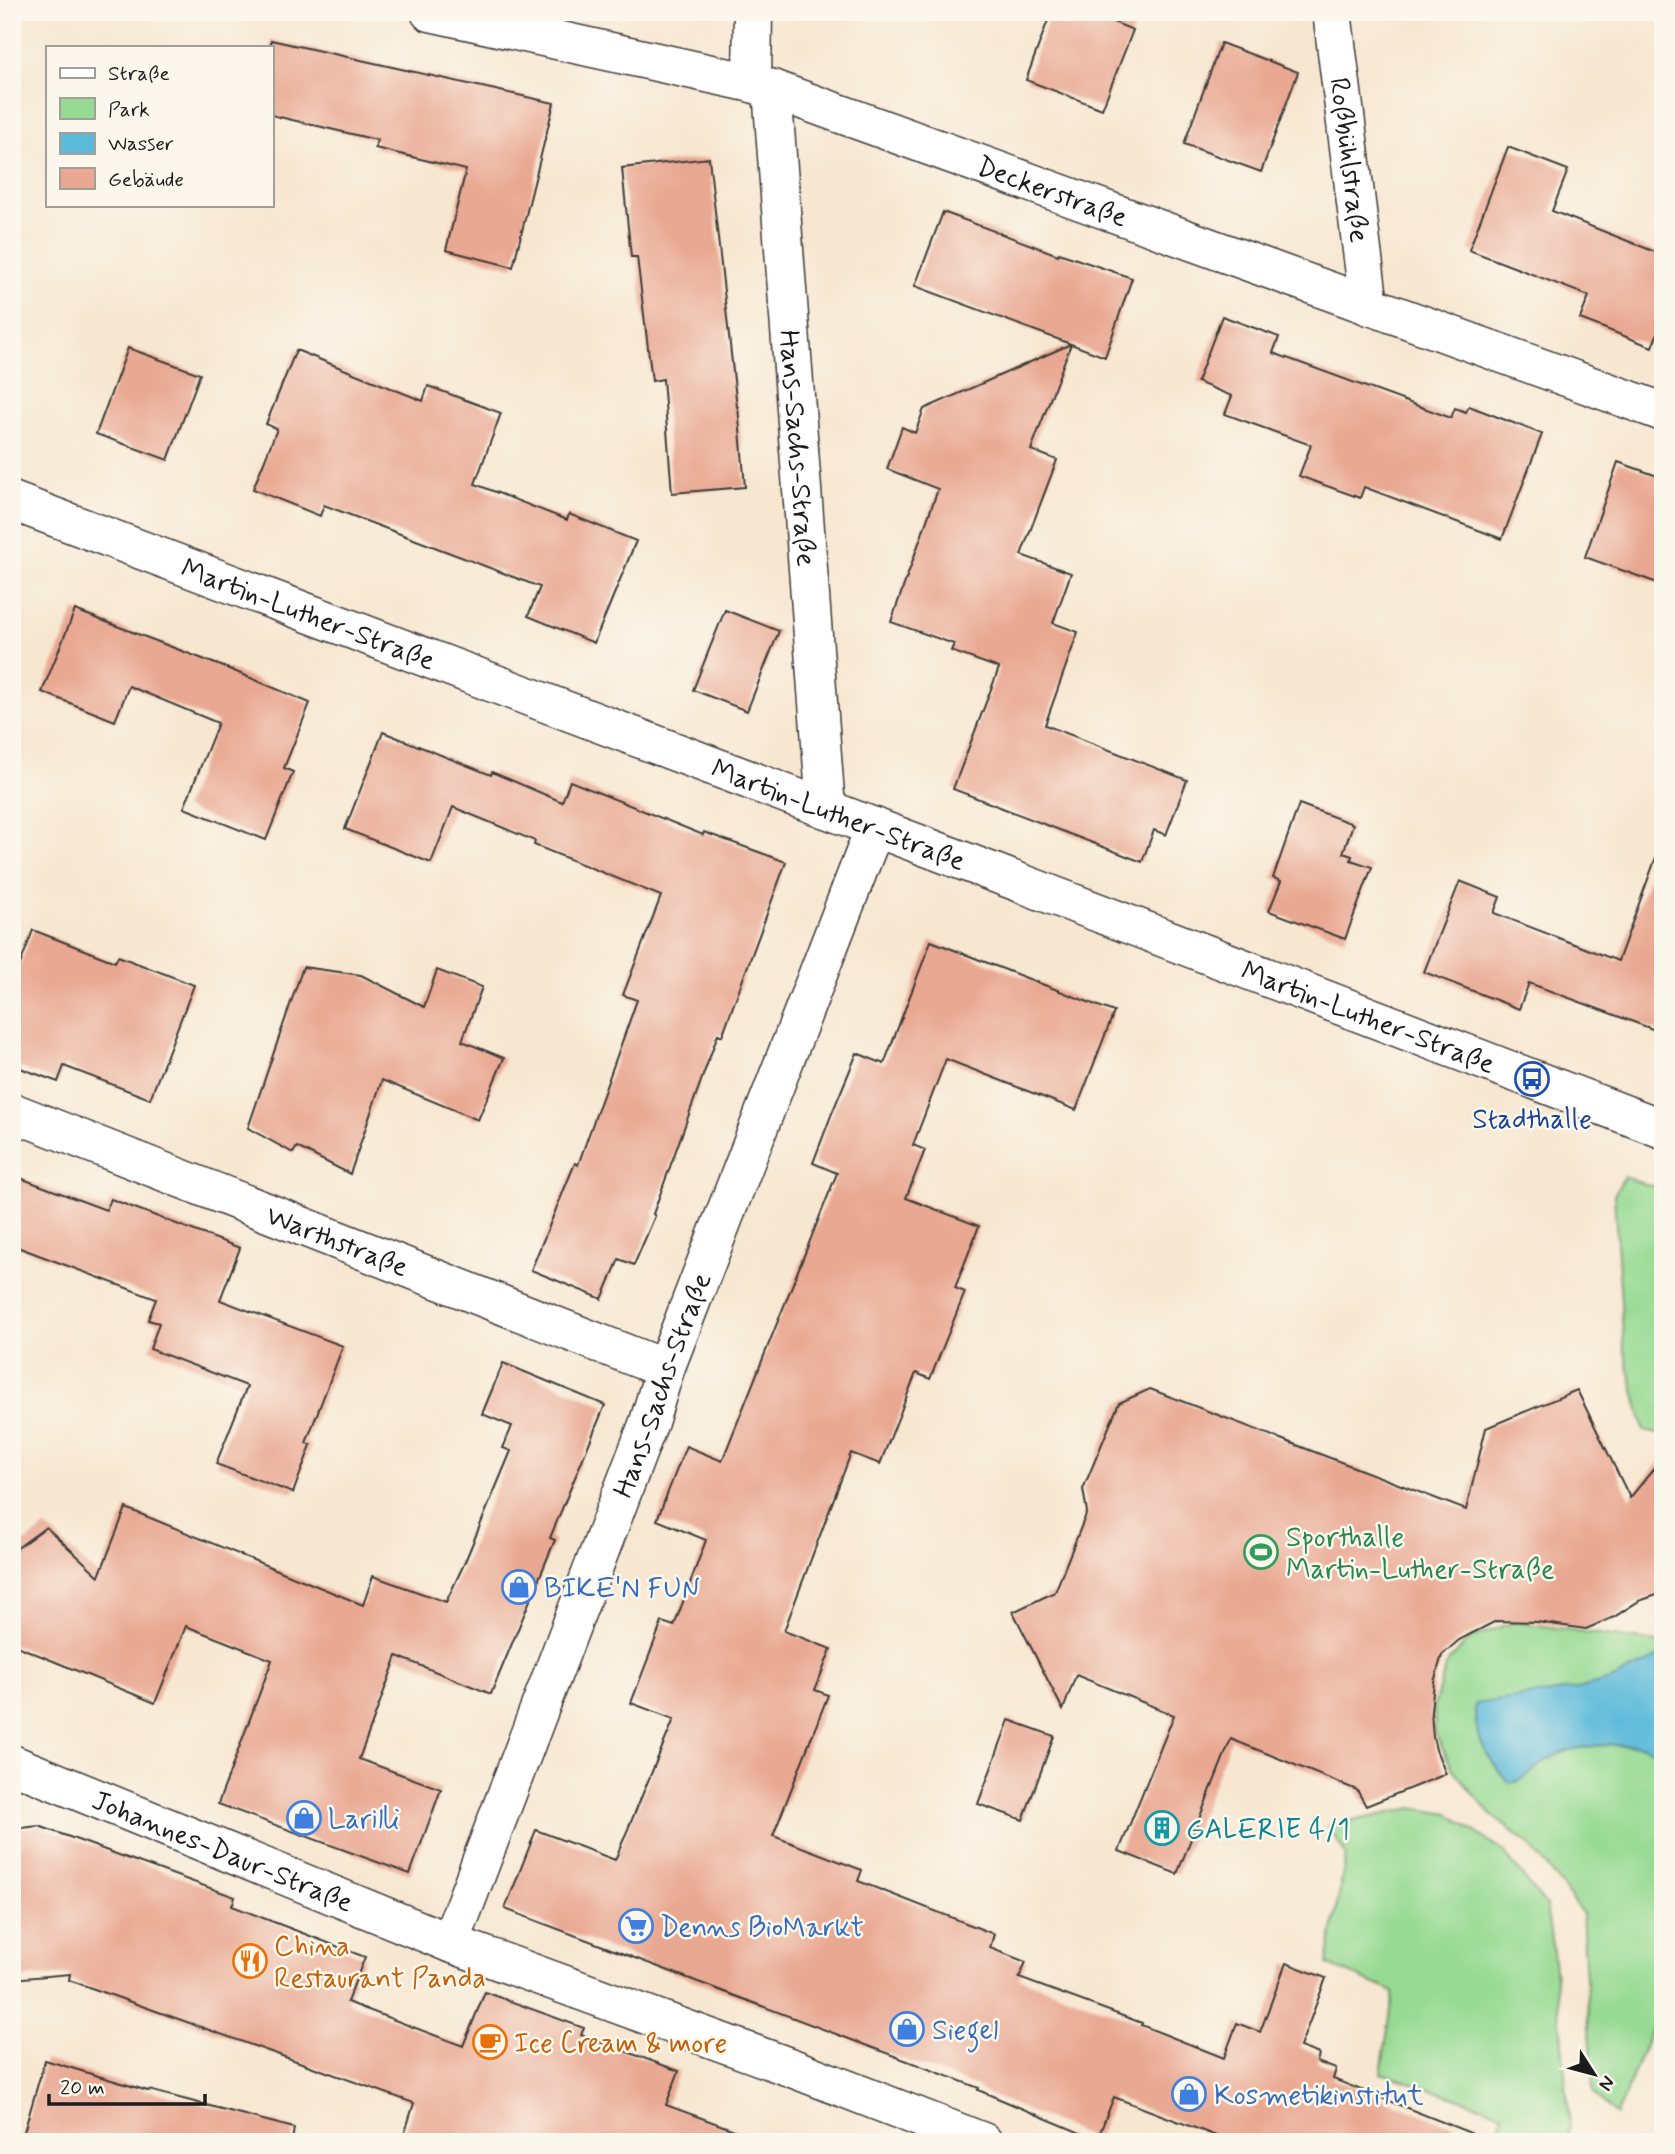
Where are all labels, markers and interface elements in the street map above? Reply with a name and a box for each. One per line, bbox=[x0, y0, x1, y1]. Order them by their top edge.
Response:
legend bbox=[46, 46, 273, 206]
text: Straße bbox=[108, 60, 170, 88]
street label: Roßbühlstraße bbox=[1319, 75, 1377, 245]
text: Park bbox=[108, 96, 150, 124]
text: Wasser bbox=[108, 130, 174, 158]
street label: Deckerstraße bbox=[971, 149, 1132, 237]
text: Gebäude bbox=[108, 166, 184, 194]
street label: Hans-Sachs-Straße bbox=[769, 329, 824, 568]
street label: Martin-Luther-Straße bbox=[175, 551, 440, 680]
street label: Martin-Luther-Straße bbox=[706, 751, 970, 881]
street label: Martin-Luther-Straße bbox=[1235, 953, 1500, 1084]
bus stop icon: Stadthalle bbox=[1513, 1060, 1551, 1098]
place label: Stadthalle bbox=[1472, 1102, 1592, 1139]
street label: Warthstraße bbox=[260, 1198, 413, 1287]
street label: Hans-Sachs-Straße bbox=[606, 1268, 722, 1503]
place label: Sporthalle Martin-Luther-Straße bbox=[1286, 1520, 1555, 1589]
sports icon: Sporthalle Martin-Luther-Straße bbox=[1242, 1533, 1280, 1571]
shop icon: BIKE'N FUN bbox=[500, 1568, 538, 1606]
place label: BIKE'N FUN bbox=[544, 1571, 700, 1608]
street label: Johannes-Daur-Straße bbox=[86, 1783, 358, 1922]
shop icon: Larilli bbox=[285, 1799, 323, 1837]
place label: Larilli bbox=[328, 1802, 400, 1839]
building icon: GALERIE 4/1 bbox=[1143, 1809, 1181, 1847]
place label: GALERIE 4/1 bbox=[1186, 1812, 1350, 1849]
supermarket icon: Denns BioMarkt bbox=[617, 1907, 655, 1945]
place label: Denns BioMarkt bbox=[660, 1910, 864, 1947]
place label: China Restaurant Panda bbox=[274, 1929, 486, 1998]
restaurant icon: China Restaurant Panda bbox=[231, 1942, 269, 1980]
shop icon: Siegel bbox=[888, 2010, 926, 2048]
place label: Siegel bbox=[932, 2013, 998, 2053]
cafe icon: Ice Cream & more bbox=[471, 2023, 509, 2061]
place label: Ice Cream & more bbox=[514, 2026, 728, 2063]
north arrow bbox=[1560, 2038, 1630, 2108]
scale bar bbox=[49, 2063, 205, 2107]
text: N bbox=[1593, 2071, 1620, 2096]
text: 20 m bbox=[60, 2074, 105, 2102]
shop icon: Kosmetikinstitut bbox=[1170, 2075, 1208, 2113]
place label: Kosmetikinstitut bbox=[1214, 2078, 1424, 2115]

